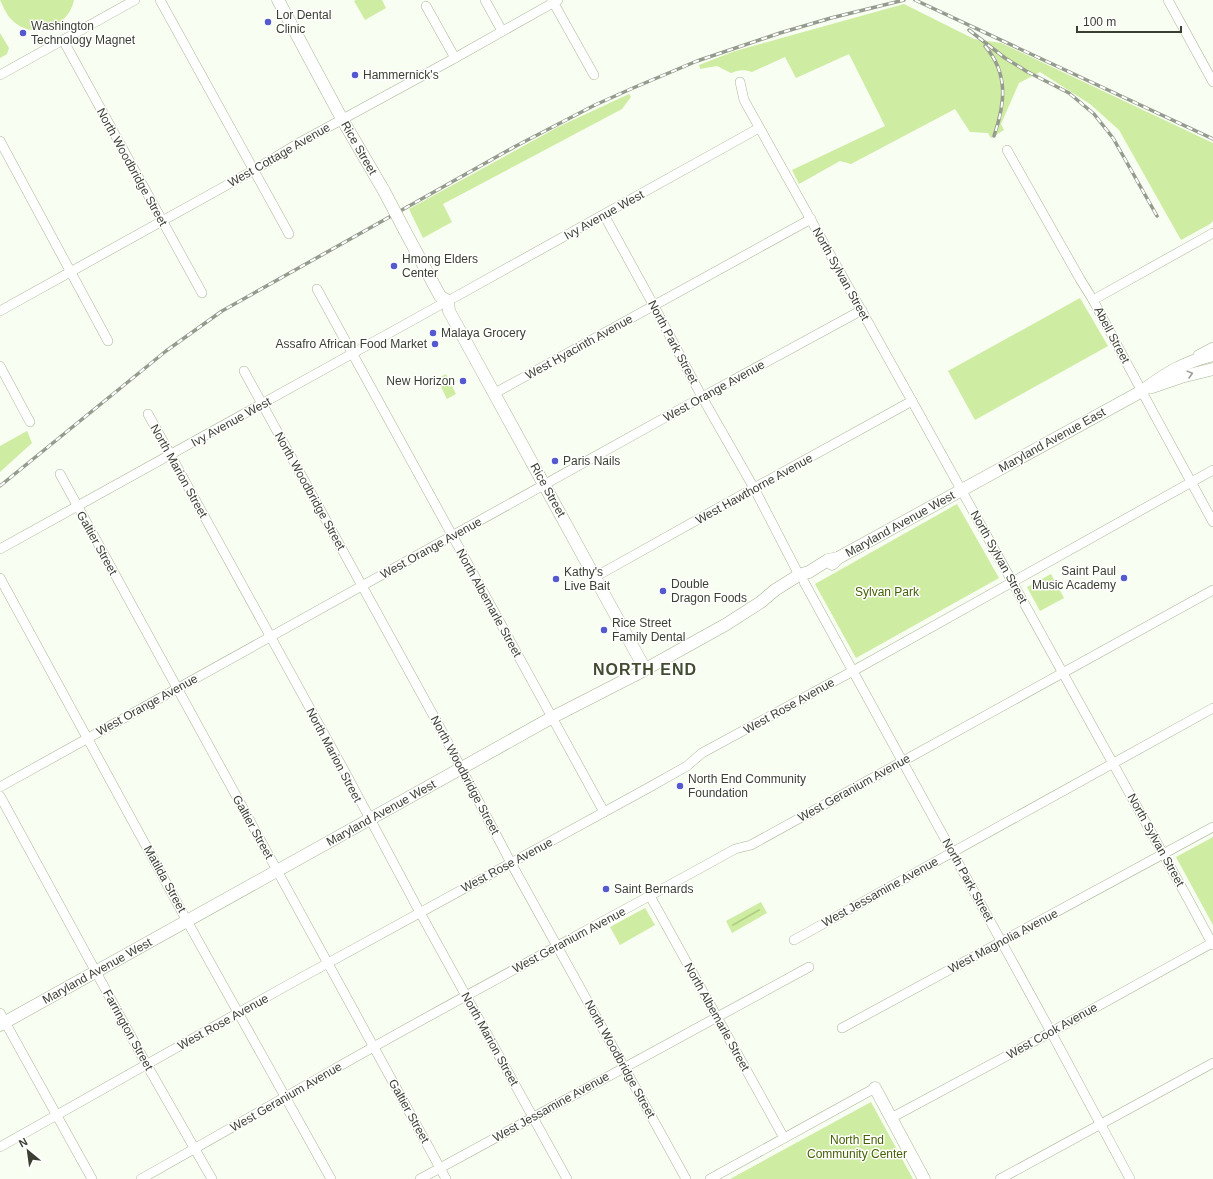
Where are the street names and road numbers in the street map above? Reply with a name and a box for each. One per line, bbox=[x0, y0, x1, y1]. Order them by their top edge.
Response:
street label: North Woodbridge Street bbox=[94, 106, 171, 229]
street label: Rice Street bbox=[338, 119, 380, 178]
street label: West Cottage Avenue bbox=[225, 120, 333, 190]
street label: Ivy Avenue West bbox=[562, 187, 647, 243]
street label: North Sylvan Street bbox=[810, 225, 873, 323]
street label: North Park Street bbox=[645, 298, 701, 387]
street label: Abell Street bbox=[1091, 304, 1133, 366]
street label: West Hyacinth Avenue bbox=[523, 312, 635, 382]
street label: West Orange Avenue bbox=[661, 357, 767, 425]
street label: Ivy Avenue West bbox=[189, 394, 274, 450]
street label: Maryland Avenue East bbox=[996, 405, 1108, 475]
street label: North Marion Street bbox=[147, 422, 211, 521]
street label: North Woodbridge Street bbox=[272, 430, 349, 553]
street label: West Hawthorne Avenue bbox=[693, 451, 815, 527]
street label: Rice Street bbox=[527, 461, 569, 520]
street label: Maryland Avenue West bbox=[843, 488, 958, 560]
street label: North Sylvan Street bbox=[968, 508, 1031, 606]
street label: Galtier Street bbox=[74, 509, 121, 578]
street label: West Orange Avenue bbox=[378, 514, 484, 582]
street label: North Albemarle Street bbox=[453, 547, 525, 660]
street label: West Orange Avenue bbox=[94, 671, 200, 739]
street label: West Rose Avenue bbox=[741, 675, 837, 737]
street label: North Marion Street bbox=[303, 705, 365, 805]
street label: North Woodbridge Street bbox=[428, 713, 503, 837]
street label: West Geranium Avenue bbox=[795, 751, 913, 825]
street label: Maryland Avenue West bbox=[324, 777, 439, 849]
street label: North Sylvan Street bbox=[1125, 791, 1188, 889]
street label: Galtier Street bbox=[230, 793, 277, 862]
street label: West Rose Avenue bbox=[459, 835, 555, 895]
street label: North Park Street bbox=[939, 836, 997, 925]
street label: Matilda Street bbox=[141, 843, 189, 915]
street label: West Jessamine Avenue bbox=[819, 854, 941, 930]
street label: West Geranium Avenue bbox=[510, 904, 628, 976]
street label: West Magnolia Avenue bbox=[946, 906, 1061, 976]
street label: Maryland Avenue West bbox=[40, 935, 155, 1007]
street label: North Albemarle Street bbox=[681, 961, 753, 1074]
street label: Farrington Street bbox=[100, 987, 156, 1073]
street label: North Marion Street bbox=[458, 990, 522, 1089]
street label: West Rose Avenue bbox=[175, 991, 271, 1053]
street label: North Woodbridge Street bbox=[582, 998, 659, 1121]
street label: West Cook Avenue bbox=[1004, 1000, 1100, 1062]
street label: West Geranium Avenue bbox=[228, 1059, 344, 1135]
street label: West Jessamine Avenue bbox=[490, 1069, 612, 1145]
street label: Galtier Street bbox=[386, 1077, 433, 1146]

